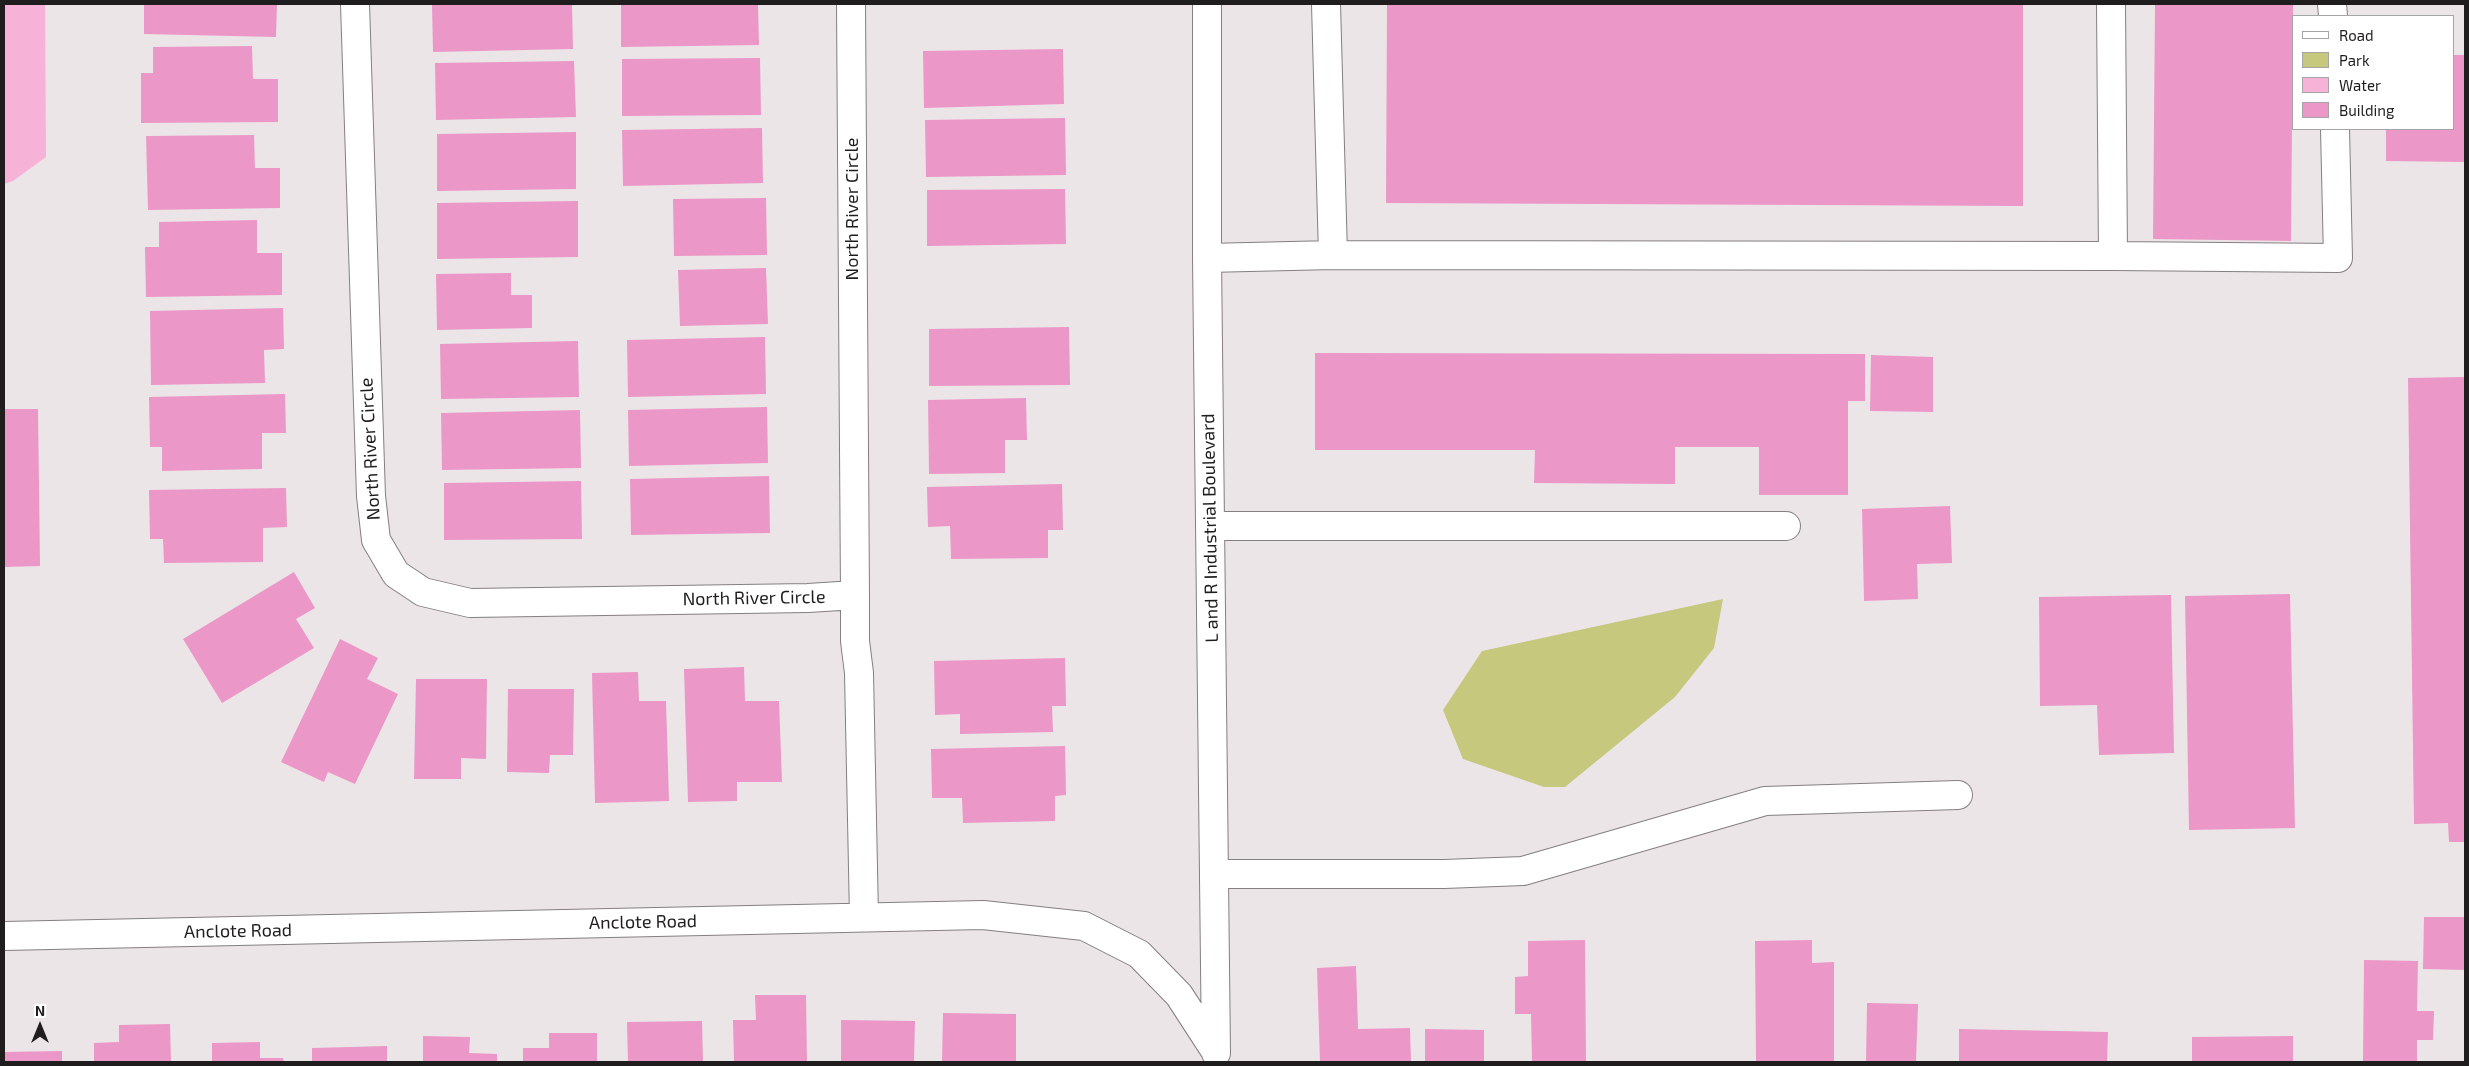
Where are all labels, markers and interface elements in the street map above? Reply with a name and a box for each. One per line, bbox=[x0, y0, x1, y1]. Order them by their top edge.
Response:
legend bbox=[2292, 15, 2454, 130]
text: Road bbox=[2339, 26, 2374, 44]
text: Park bbox=[2339, 51, 2370, 69]
text: Water bbox=[2339, 76, 2381, 94]
text: Building bbox=[2339, 101, 2394, 119]
street label: North River Circle bbox=[841, 138, 863, 280]
street label: North River Circle bbox=[355, 377, 385, 521]
street label: L and R Industrial Boulevard bbox=[1197, 413, 1223, 643]
street label: North River Circle bbox=[682, 586, 826, 610]
street label: Anclote Road bbox=[589, 910, 697, 934]
street label: Anclote Road bbox=[184, 919, 292, 943]
north arrow bbox=[15, 1001, 65, 1051]
text: N bbox=[35, 1002, 45, 1019]

